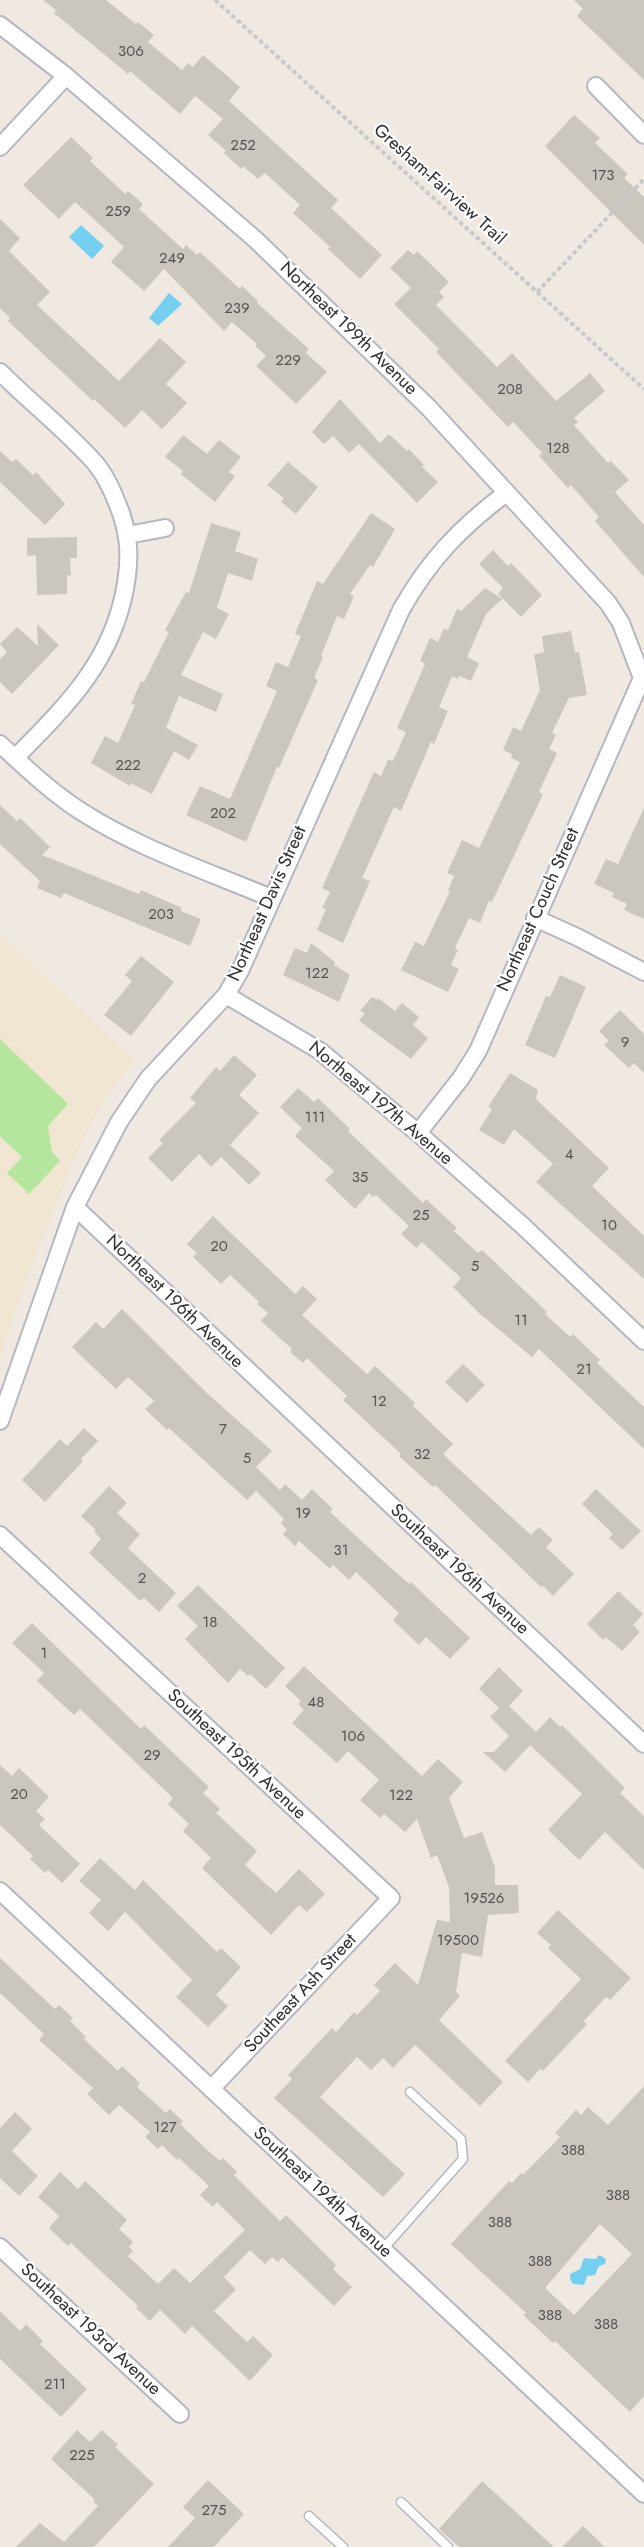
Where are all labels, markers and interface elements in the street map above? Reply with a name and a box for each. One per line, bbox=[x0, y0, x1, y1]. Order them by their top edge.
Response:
house number: 306 bbox=[118, 43, 144, 61]
street label: Gresham-Fairview Trail bbox=[368, 120, 510, 250]
house number: 252 bbox=[230, 137, 256, 155]
house number: 173 bbox=[592, 167, 614, 185]
house number: 259 bbox=[105, 203, 131, 221]
house number: 249 bbox=[159, 250, 185, 268]
street label: Northeast 199th Avenue bbox=[275, 258, 421, 400]
house number: 239 bbox=[224, 300, 250, 318]
house number: 229 bbox=[275, 352, 301, 370]
house number: 208 bbox=[497, 381, 523, 399]
house number: 128 bbox=[546, 440, 570, 458]
house number: 222 bbox=[115, 757, 141, 775]
house number: 202 bbox=[210, 805, 236, 823]
street label: Northeast Davis Street bbox=[224, 823, 312, 985]
street label: Northeast Couch Street bbox=[493, 825, 585, 995]
house number: 203 bbox=[148, 906, 174, 924]
house number: 122 bbox=[305, 965, 329, 983]
house number: 9 bbox=[621, 1034, 629, 1052]
street label: Northeast 197th Avenue bbox=[304, 1037, 456, 1171]
house number: 111 bbox=[305, 1109, 325, 1127]
house number: 4 bbox=[565, 1146, 573, 1164]
house number: 35 bbox=[352, 1169, 368, 1187]
house number: 25 bbox=[413, 1207, 429, 1225]
house number: 10 bbox=[601, 1217, 617, 1235]
street label: Northeast 196th Avenue bbox=[101, 1231, 247, 1373]
house number: 20 bbox=[210, 1238, 228, 1256]
house number: 5 bbox=[471, 1258, 479, 1276]
house number: 11 bbox=[514, 1312, 528, 1330]
house number: 21 bbox=[576, 1361, 592, 1379]
house number: 12 bbox=[371, 1393, 387, 1411]
house number: 7 bbox=[219, 1421, 227, 1439]
house number: 32 bbox=[414, 1446, 430, 1464]
house number: 5 bbox=[243, 1450, 251, 1468]
street label: Southeast 196th Avenue bbox=[385, 1500, 533, 1640]
house number: 19 bbox=[295, 1505, 311, 1523]
house number: 31 bbox=[334, 1542, 348, 1560]
house number: 2 bbox=[138, 1570, 146, 1588]
house number: 18 bbox=[203, 1614, 217, 1632]
house number: 1 bbox=[41, 1645, 47, 1663]
street label: Southeast 195th Avenue bbox=[162, 1685, 310, 1825]
house number: 48 bbox=[308, 1694, 324, 1712]
house number: 106 bbox=[341, 1728, 365, 1746]
house number: 29 bbox=[143, 1747, 161, 1765]
house number: 20 bbox=[10, 1786, 28, 1804]
house number: 122 bbox=[389, 1787, 413, 1805]
house number: 19526 bbox=[463, 1890, 505, 1908]
street label: Southeast Ash Street bbox=[240, 1930, 362, 2058]
house number: 19500 bbox=[437, 1932, 479, 1950]
house number: 127 bbox=[153, 2119, 177, 2137]
street label: Southeast 194th Avenue bbox=[248, 2123, 396, 2263]
house number: 388 bbox=[561, 2142, 585, 2160]
house number: 388 bbox=[606, 2187, 630, 2205]
house number: 388 bbox=[488, 2214, 512, 2232]
house number: 388 bbox=[528, 2253, 552, 2271]
street label: Southeast 193rd Avenue bbox=[15, 2259, 165, 2401]
house number: 388 bbox=[538, 2307, 562, 2325]
house number: 388 bbox=[594, 2316, 618, 2334]
house number: 211 bbox=[44, 2376, 66, 2394]
house number: 225 bbox=[69, 2447, 95, 2465]
house number: 275 bbox=[202, 2502, 226, 2520]

